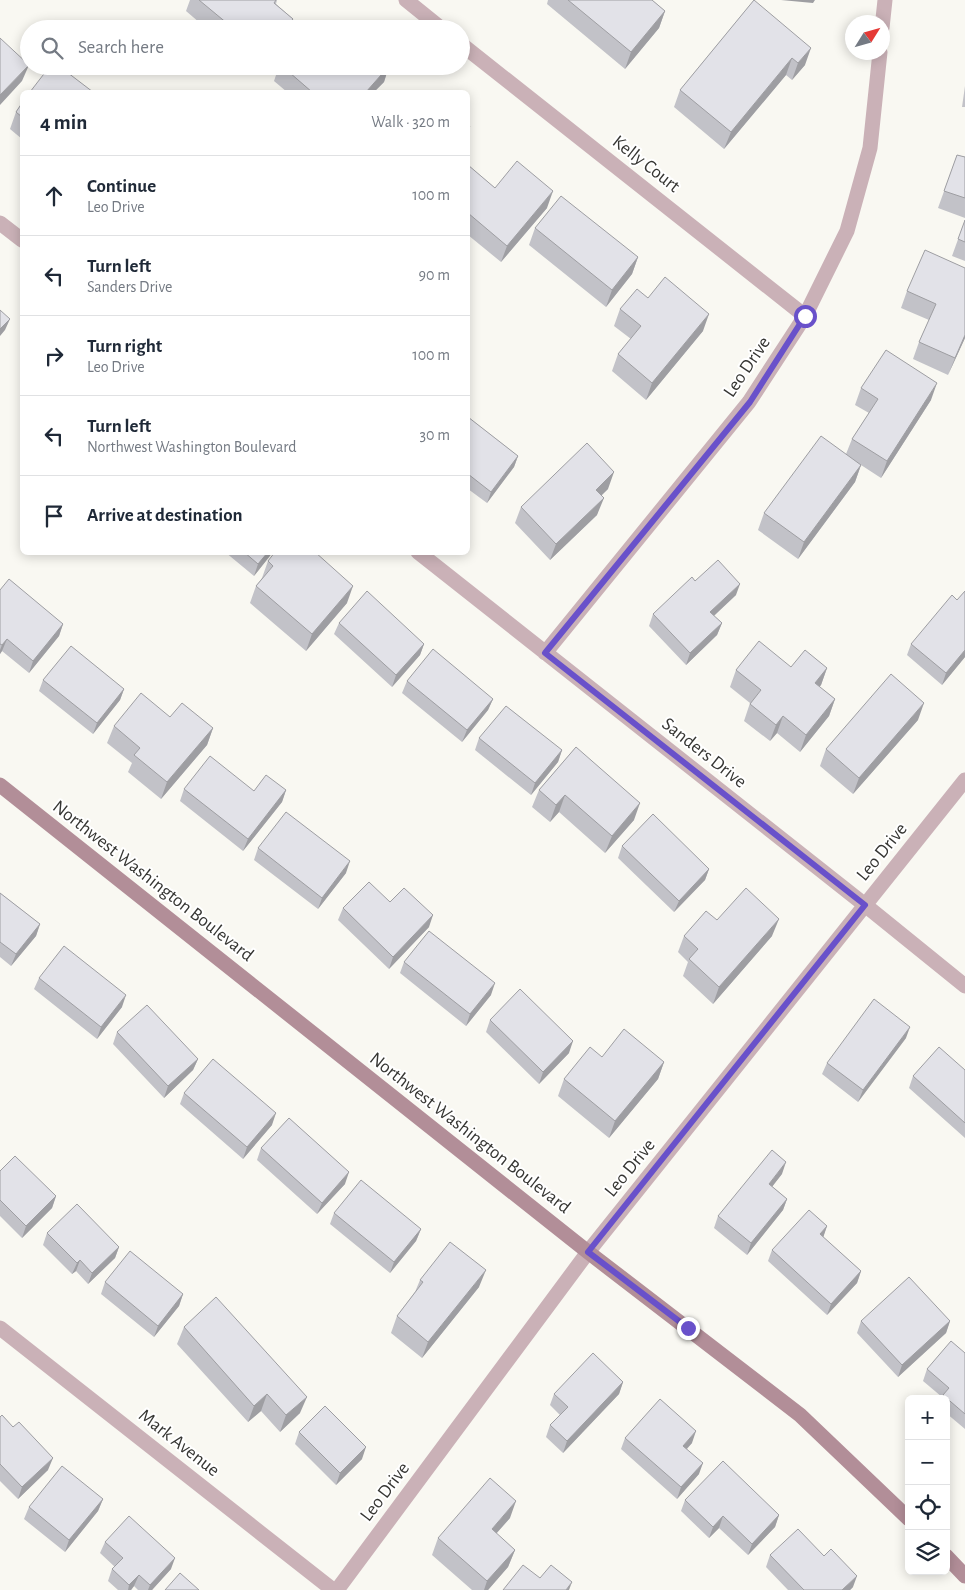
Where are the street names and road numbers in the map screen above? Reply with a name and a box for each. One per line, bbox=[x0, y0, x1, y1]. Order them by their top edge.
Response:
street label: Kelly Court bbox=[609, 132, 683, 196]
street label: Leo Drive bbox=[720, 333, 774, 401]
street label: Sanders Drive bbox=[658, 714, 750, 792]
street label: Northwest Washington Boulevard bbox=[49, 797, 257, 965]
street label: Leo Drive bbox=[853, 819, 911, 885]
street label: Northwest Washington Boulevard bbox=[366, 1049, 574, 1217]
street label: Leo Drive bbox=[601, 1135, 659, 1201]
street label: Mark Avenue bbox=[135, 1406, 223, 1480]
street label: Leo Drive bbox=[357, 1459, 413, 1525]

